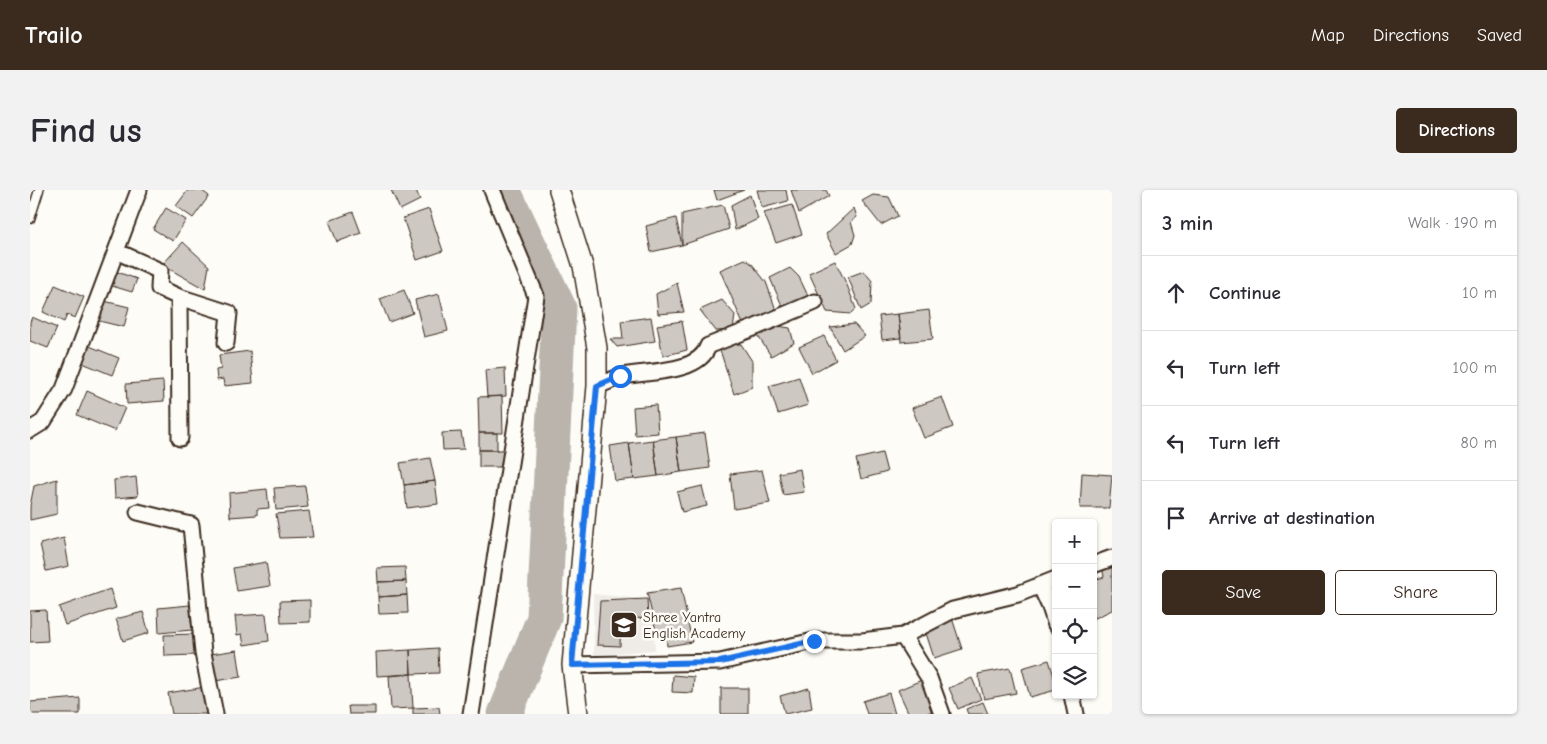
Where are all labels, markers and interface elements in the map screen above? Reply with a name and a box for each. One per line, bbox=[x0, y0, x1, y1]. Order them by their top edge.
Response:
text: Trailo bbox=[25, 21, 83, 49]
text: Map bbox=[1311, 25, 1345, 46]
text: Directions bbox=[1373, 25, 1449, 46]
text: Saved bbox=[1477, 25, 1522, 46]
button: Directions bbox=[1396, 108, 1517, 153]
text: Find us bbox=[30, 110, 142, 151]
text: 3 min bbox=[1162, 211, 1213, 235]
text: Walk · 190 m bbox=[1408, 214, 1497, 232]
icon: ahead bbox=[1162, 279, 1190, 307]
text: Continue bbox=[1209, 282, 1281, 304]
text: 10 m bbox=[1462, 284, 1497, 302]
icon: left bbox=[1162, 354, 1190, 382]
text: Turn left bbox=[1209, 357, 1280, 379]
text: 100 m bbox=[1453, 359, 1497, 377]
route start bbox=[609, 365, 632, 388]
icon: left bbox=[1162, 429, 1190, 457]
text: Turn left bbox=[1209, 432, 1280, 454]
text: 80 m bbox=[1460, 434, 1497, 452]
icon: arrive bbox=[1162, 504, 1190, 532]
text: Arrive at destination bbox=[1209, 507, 1375, 529]
map controls bbox=[1052, 519, 1097, 699]
button: + bbox=[1052, 519, 1097, 564]
button: − bbox=[1052, 564, 1097, 609]
button: Save bbox=[1162, 570, 1325, 615]
button: Share bbox=[1335, 570, 1497, 615]
place label: Shree Yantra English Academy bbox=[643, 609, 746, 642]
button: locate bbox=[1052, 609, 1097, 654]
school or university icon: Shree Yantra English Academy bbox=[609, 610, 639, 640]
route end bbox=[803, 630, 826, 653]
button: layers bbox=[1052, 654, 1097, 699]

